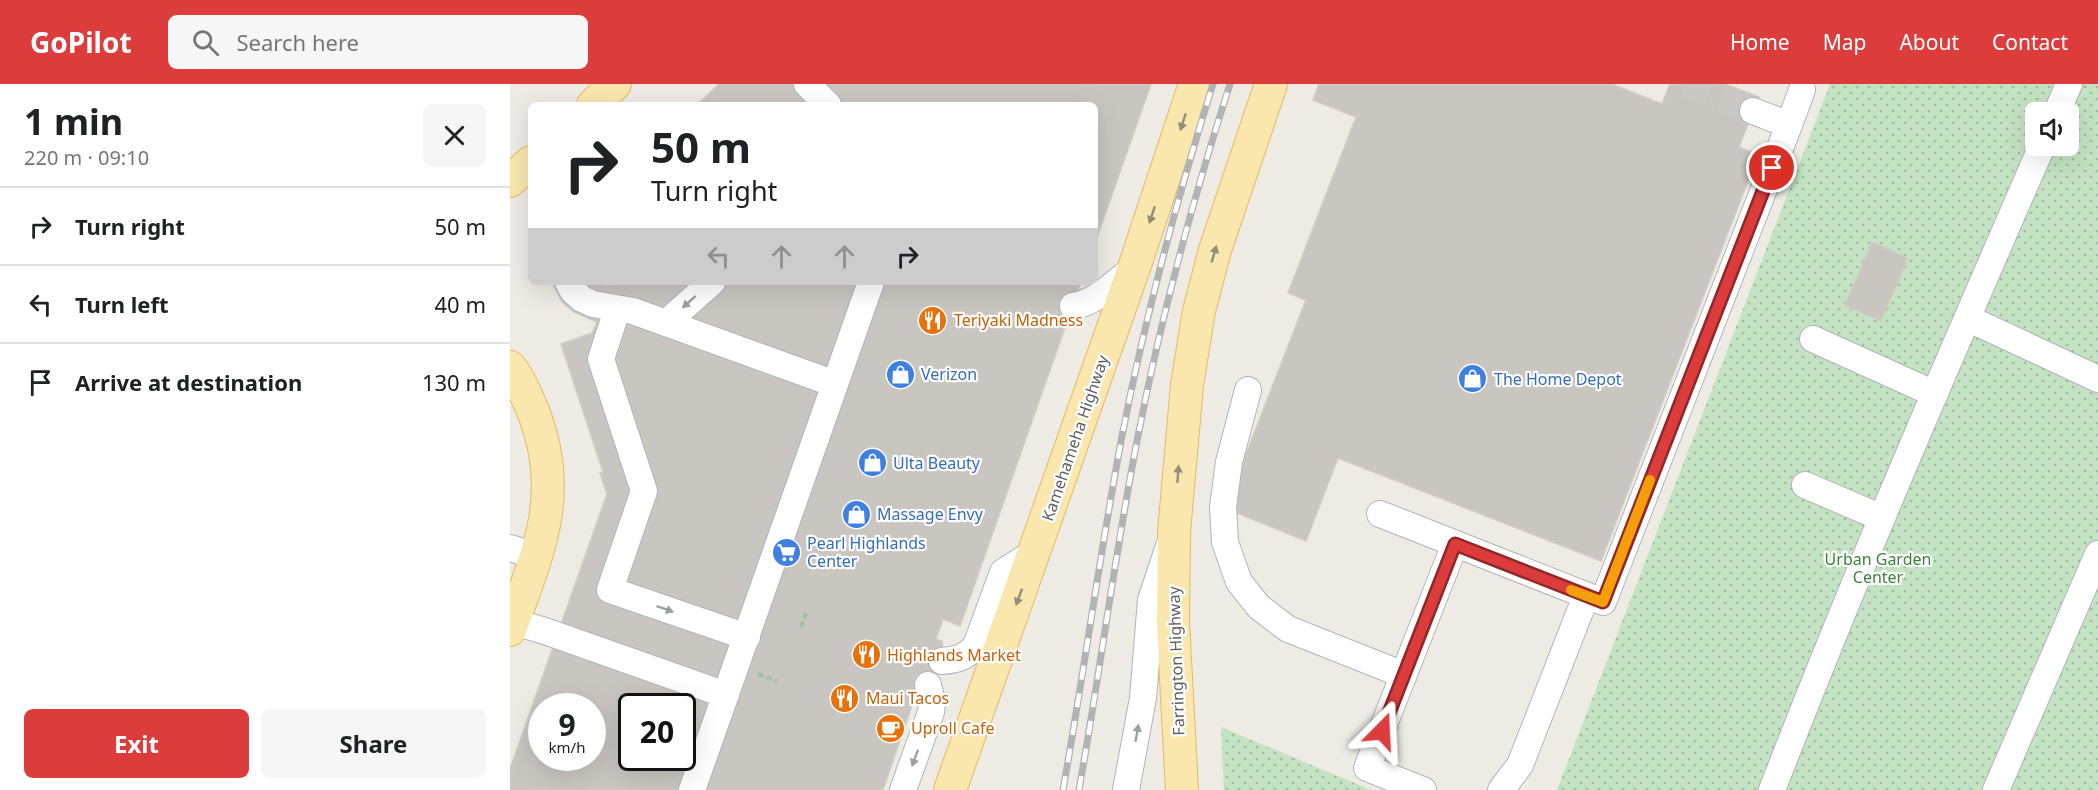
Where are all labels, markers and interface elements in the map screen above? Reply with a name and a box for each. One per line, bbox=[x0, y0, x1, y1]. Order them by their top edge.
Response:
search box bbox=[168, 15, 588, 69]
text: GoPilot bbox=[30, 23, 132, 61]
icon: search bbox=[189, 26, 222, 59]
text: Search here bbox=[237, 27, 359, 57]
text: Home bbox=[1730, 28, 1790, 56]
text: Map bbox=[1823, 28, 1866, 56]
text: About bbox=[1899, 28, 1959, 56]
text: Contact bbox=[1992, 28, 2068, 56]
text: 1 min bbox=[24, 97, 123, 146]
map controls bbox=[2025, 102, 2079, 156]
button: sound bbox=[2025, 102, 2079, 156]
button: close bbox=[423, 104, 486, 167]
one-way arrow bbox=[1178, 113, 1187, 131]
text: 50 m bbox=[651, 118, 751, 175]
icon: right bbox=[552, 126, 630, 204]
pin bbox=[1746, 142, 1797, 193]
text: 220 m · 09:10 bbox=[24, 144, 149, 171]
icon: arrive bbox=[1755, 151, 1788, 184]
text: Turn right bbox=[651, 172, 777, 209]
one-way arrow bbox=[1147, 206, 1156, 224]
icon: right bbox=[24, 210, 57, 243]
text: Turn right bbox=[75, 211, 185, 241]
text: 50 m bbox=[435, 211, 486, 241]
icon: left bbox=[702, 240, 735, 273]
icon: ahead bbox=[765, 240, 798, 273]
icon: ahead bbox=[828, 240, 861, 273]
icon: right bbox=[891, 240, 924, 273]
one-way arrow bbox=[1210, 245, 1219, 263]
icon: left bbox=[24, 288, 57, 321]
text: Turn left bbox=[75, 289, 169, 319]
text: 40 m bbox=[435, 289, 486, 319]
one-way arrow bbox=[682, 295, 697, 308]
restaurant icon: Teriyaki Madness bbox=[917, 304, 949, 336]
place label: Teriyaki Madness bbox=[954, 309, 1083, 331]
street label: Kamehameha Highway bbox=[1036, 351, 1114, 524]
shop icon: Verizon bbox=[884, 358, 916, 390]
place label: Verizon bbox=[921, 363, 977, 385]
shop icon: The Home Depot bbox=[1457, 363, 1489, 395]
icon: arrive bbox=[24, 366, 57, 399]
text: Arrive at destination bbox=[75, 367, 302, 397]
text: 130 m bbox=[422, 367, 486, 397]
place label: The Home Depot bbox=[1494, 368, 1622, 390]
shop icon: Ulta Beauty bbox=[856, 447, 888, 479]
place label: Ulta Beauty bbox=[893, 452, 981, 474]
one-way arrow bbox=[1173, 464, 1183, 483]
shop icon: Massage Envy bbox=[840, 498, 872, 530]
place label: Massage Envy bbox=[877, 503, 984, 525]
place label: Pearl Highlands Center bbox=[807, 532, 926, 572]
supermarket icon: Pearl Highlands Center bbox=[770, 536, 802, 568]
park label: Urban Garden Center bbox=[1825, 548, 1931, 588]
street label: Farrington Highway bbox=[1162, 585, 1190, 736]
one-way arrow bbox=[1013, 588, 1023, 606]
one-way arrow bbox=[656, 604, 674, 614]
restaurant icon: Highlands Market bbox=[850, 639, 882, 671]
place label: Highlands Market bbox=[887, 644, 1021, 666]
restaurant icon: Maui Tacos bbox=[829, 682, 861, 714]
place label: Maui Tacos bbox=[866, 687, 949, 709]
speed limit sign: 20 bbox=[618, 693, 696, 771]
position arrow bbox=[1350, 699, 1414, 763]
text: 9 bbox=[558, 704, 576, 745]
button: Exit bbox=[24, 709, 249, 778]
button: Share bbox=[261, 709, 486, 778]
cafe icon: Uproll Cafe bbox=[874, 712, 906, 744]
place label: Uproll Cafe bbox=[911, 717, 995, 739]
one-way arrow bbox=[1132, 723, 1141, 742]
text: km/h bbox=[549, 737, 585, 757]
one-way arrow bbox=[909, 749, 919, 767]

